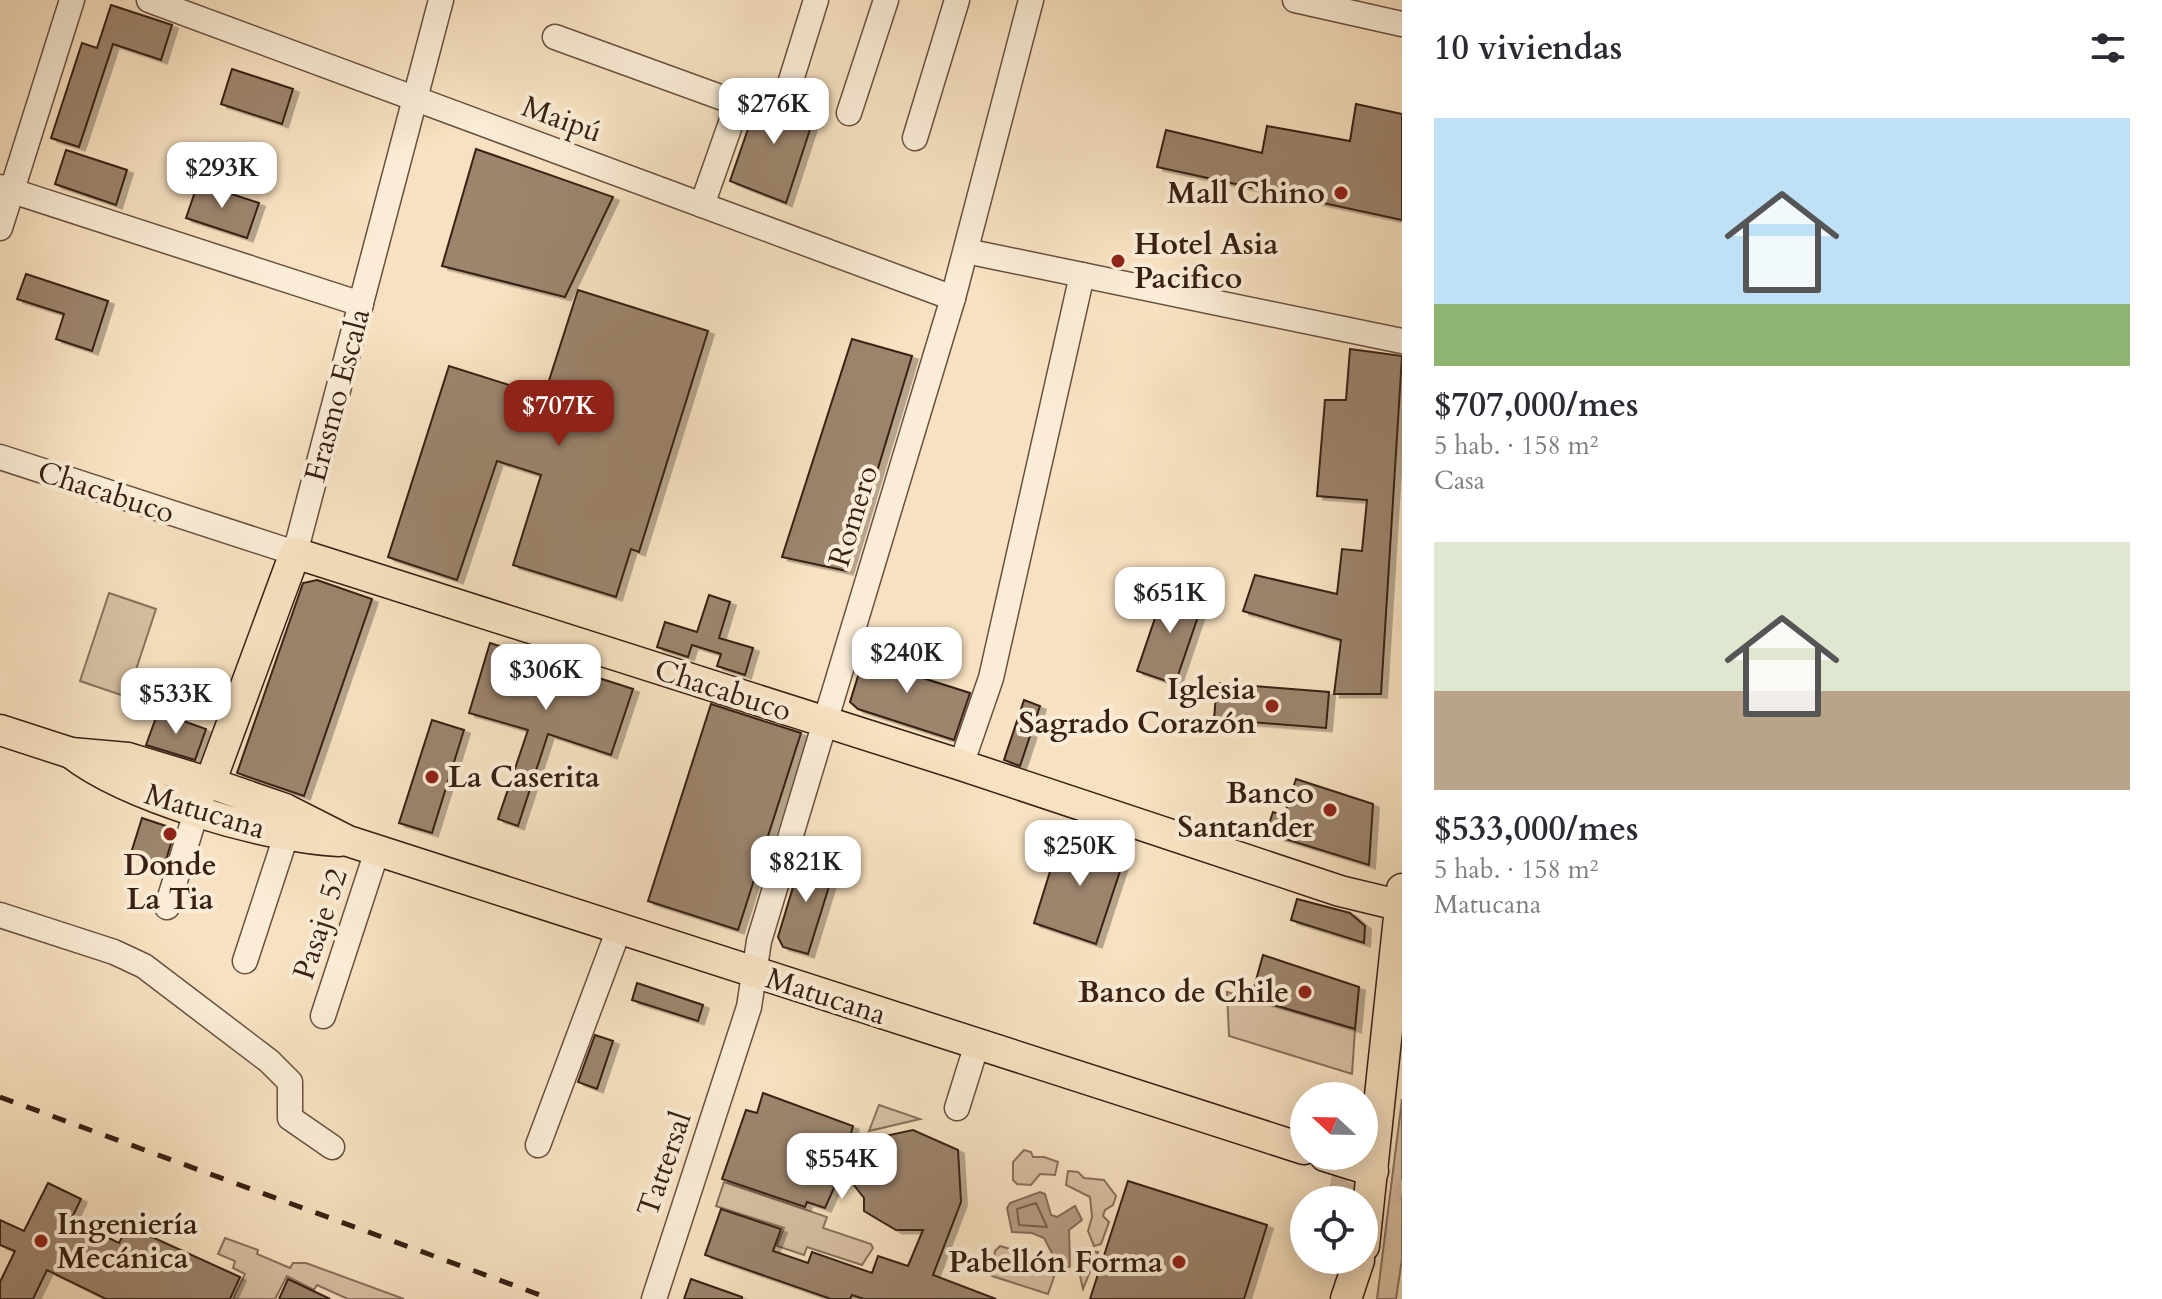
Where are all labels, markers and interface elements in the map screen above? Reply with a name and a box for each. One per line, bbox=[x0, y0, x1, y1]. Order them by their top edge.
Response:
text: 10 viviendas bbox=[1434, 25, 1622, 71]
icon: filters bbox=[2086, 26, 2130, 70]
pin: $276K bbox=[718, 78, 830, 146]
street label: Maipú bbox=[516, 86, 607, 153]
text: $276K bbox=[737, 86, 811, 121]
pin: $293K bbox=[166, 142, 278, 210]
text: $293K bbox=[185, 150, 259, 185]
icon: home bbox=[1710, 170, 1854, 314]
place label: Mall Chino bbox=[1167, 173, 1325, 214]
marker: Mall Chino bbox=[1332, 184, 1350, 202]
place label: Hotel Asia Pacifico bbox=[1134, 224, 1278, 299]
marker: Hotel Asia Pacifico bbox=[1109, 252, 1127, 270]
street label: Erasmo Escala bbox=[295, 304, 380, 486]
pin: $707K bbox=[503, 380, 615, 448]
text: $707,000/mes bbox=[1434, 382, 1639, 428]
text: $707K bbox=[522, 388, 596, 423]
text: 5 hab. · 158 m² bbox=[1434, 428, 1599, 463]
street label: Chacabuco bbox=[32, 451, 179, 534]
street label: Romero bbox=[819, 461, 888, 571]
text: Casa bbox=[1434, 463, 1485, 498]
pin: $651K bbox=[1114, 567, 1226, 635]
text: $651K bbox=[1133, 575, 1207, 610]
icon: home bbox=[1710, 594, 1854, 738]
pin: $240K bbox=[851, 627, 963, 695]
text: $240K bbox=[870, 635, 944, 670]
pin: $306K bbox=[490, 644, 602, 712]
street label: Chacabuco bbox=[649, 649, 796, 732]
text: $306K bbox=[509, 652, 583, 687]
pin: $533K bbox=[120, 668, 232, 736]
place label: Iglesia Sagrado Corazón bbox=[1019, 669, 1256, 744]
text: $533K bbox=[139, 676, 213, 711]
marker: Iglesia Sagrado Corazón bbox=[1263, 697, 1281, 715]
place label: La Caserita bbox=[448, 757, 600, 798]
marker: La Caserita bbox=[423, 768, 441, 786]
place label: Banco Santander bbox=[1177, 773, 1315, 848]
street label: Matucana bbox=[140, 774, 270, 849]
marker: Banco Santander bbox=[1321, 801, 1339, 819]
text: $533,000/mes bbox=[1434, 806, 1639, 852]
pin: $250K bbox=[1024, 820, 1136, 888]
marker: Donde La Tia bbox=[161, 825, 179, 843]
text: $250K bbox=[1043, 828, 1117, 863]
pin: $821K bbox=[750, 836, 862, 904]
text: $821K bbox=[769, 844, 843, 879]
place label: Donde La Tia bbox=[123, 845, 217, 920]
text: 5 hab. · 158 m² bbox=[1434, 852, 1599, 887]
street label: Pasaje 52 bbox=[283, 863, 358, 985]
text: Matucana bbox=[1434, 887, 1541, 922]
street label: Matucana bbox=[761, 958, 891, 1035]
place label: Banco de Chile bbox=[1078, 972, 1289, 1013]
marker: Banco de Chile bbox=[1296, 983, 1314, 1001]
north arrow bbox=[1290, 1082, 1378, 1170]
map controls bbox=[1290, 1082, 1378, 1274]
street label: Tattersal bbox=[627, 1106, 702, 1222]
pin: $554K bbox=[786, 1133, 898, 1201]
text: $554K bbox=[805, 1141, 879, 1176]
button: locate bbox=[1290, 1186, 1378, 1274]
place label: Ingeniería Mecánica bbox=[57, 1204, 198, 1279]
marker: Ingeniería Mecánica bbox=[32, 1232, 50, 1250]
place label: Pabellón Forma bbox=[948, 1242, 1163, 1283]
marker: Pabellón Forma bbox=[1170, 1253, 1188, 1271]

